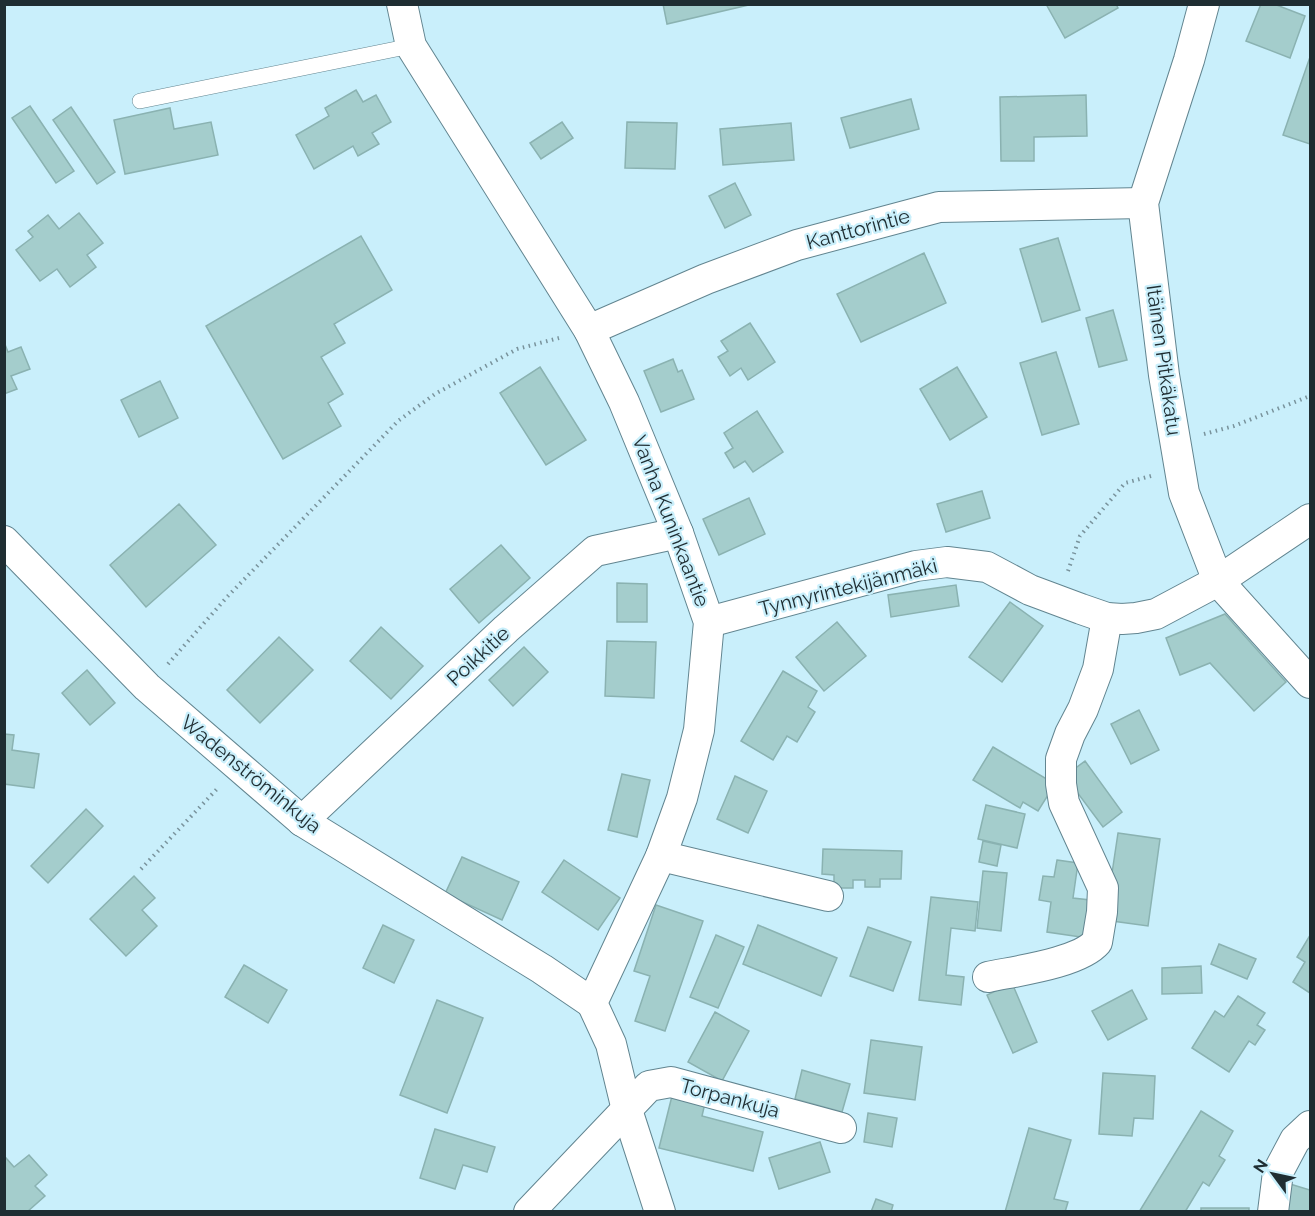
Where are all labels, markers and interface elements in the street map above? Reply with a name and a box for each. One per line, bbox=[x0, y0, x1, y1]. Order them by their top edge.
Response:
street label: Kanttorintie bbox=[804, 204, 913, 254]
street label: Itäinen Pitkäkatu bbox=[1142, 283, 1186, 437]
street label: Vanha Kuninkaantie bbox=[627, 432, 715, 610]
street label: Tynnyrintekijänmäki bbox=[756, 553, 940, 621]
street label: Poikkitie bbox=[442, 621, 514, 691]
street label: Wadenströminkuja bbox=[176, 710, 326, 838]
street label: Torpankuja bbox=[678, 1073, 782, 1123]
north arrow bbox=[1243, 1144, 1303, 1204]
text: N bbox=[1250, 1156, 1272, 1176]

